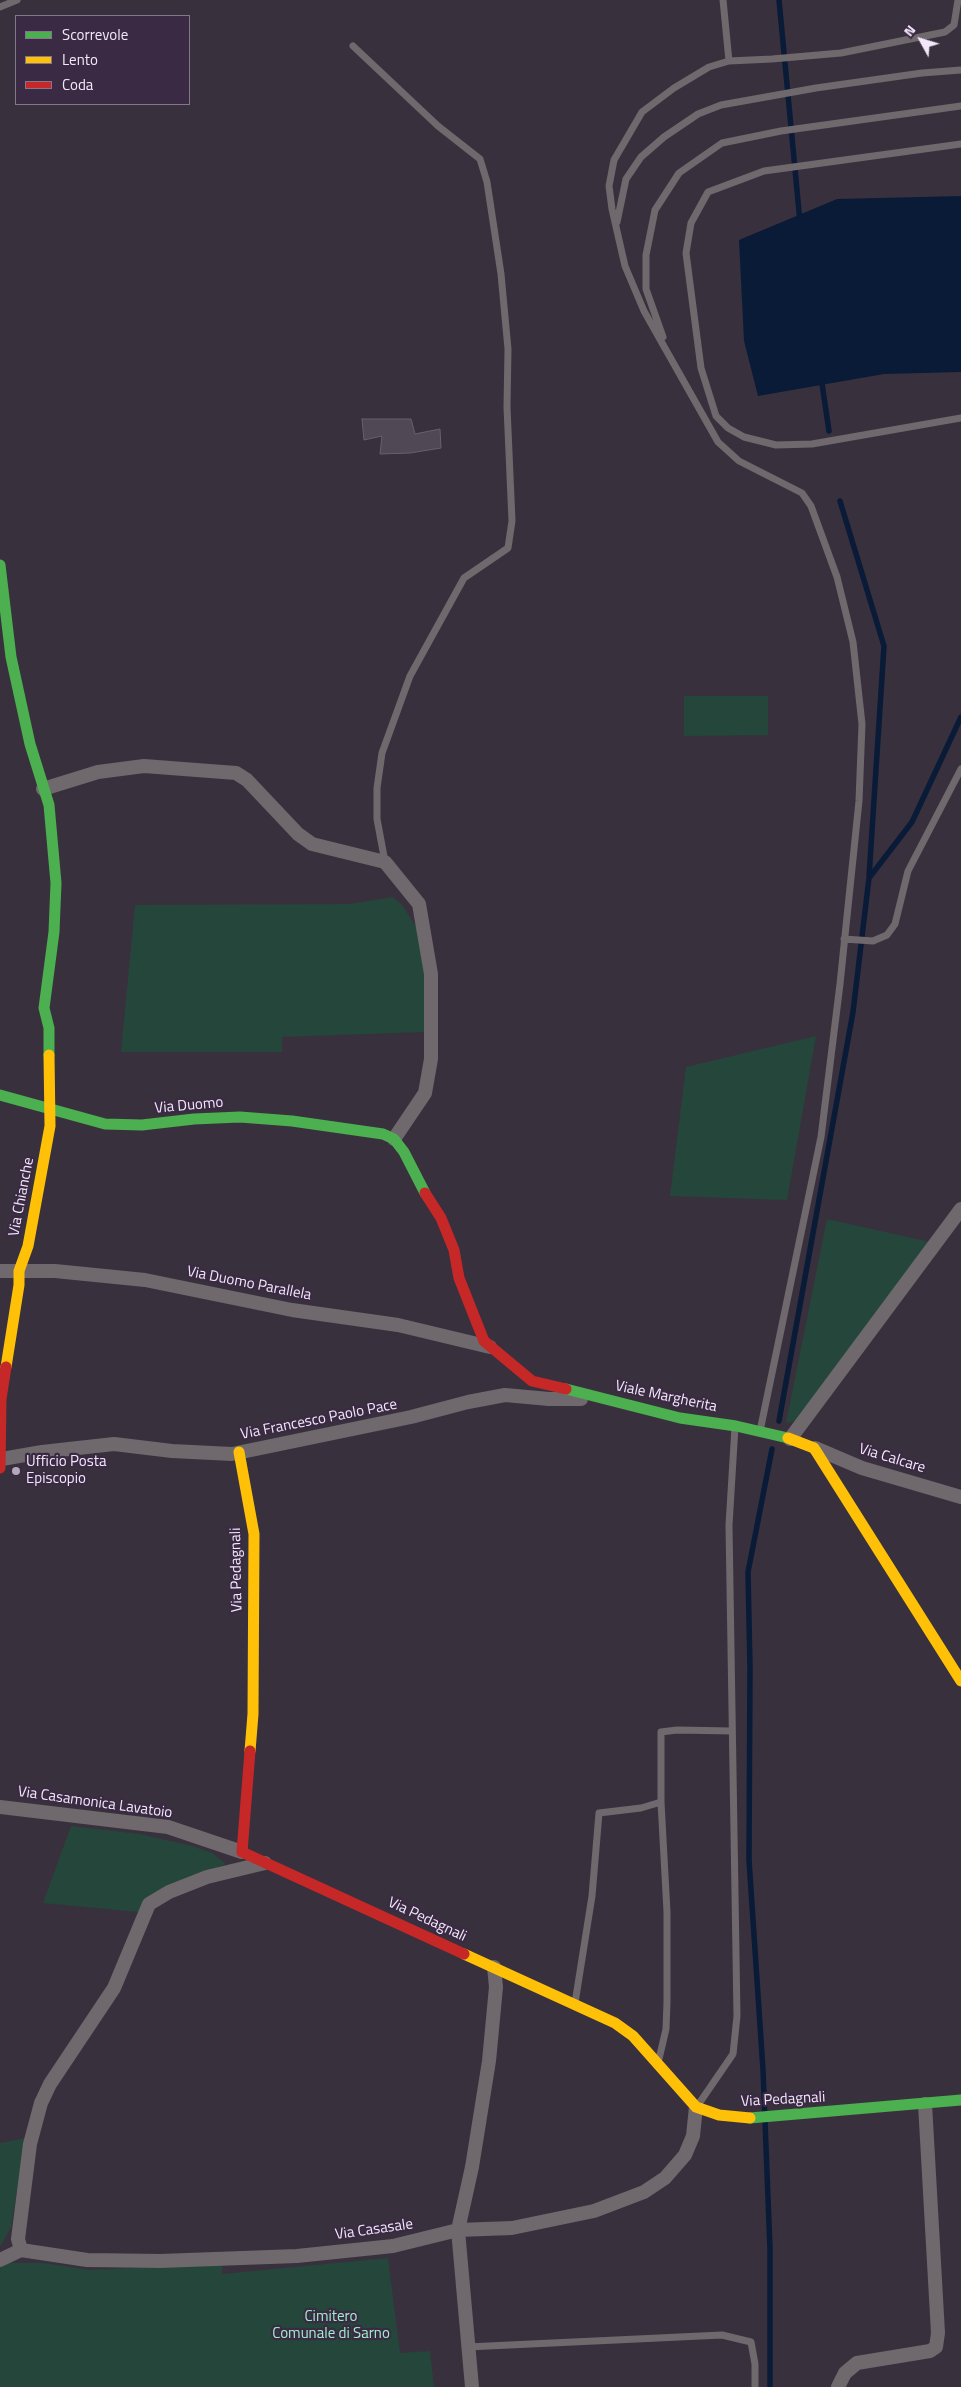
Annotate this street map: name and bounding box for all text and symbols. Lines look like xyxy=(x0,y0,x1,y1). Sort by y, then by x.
legend xyxy=(15,15,190,105)
north arrow xyxy=(896,15,946,65)
text: N xyxy=(898,20,920,41)
text: Scorrevole xyxy=(62,23,128,46)
text: Lento xyxy=(62,48,98,71)
text: Coda xyxy=(62,73,93,96)
street label: Via Duomo xyxy=(154,1094,224,1118)
street label: Via Chianche xyxy=(6,1156,38,1238)
street label: Via Duomo Parallela xyxy=(185,1263,313,1305)
street label: Viale Margherita xyxy=(613,1377,719,1417)
street label: Via Francesco Paolo Pace xyxy=(239,1396,399,1444)
street label: Via Calcare xyxy=(857,1440,927,1478)
place label: Ufficio Posta Episcopio xyxy=(26,1453,106,1488)
marker: Ufficio Posta Episcopio xyxy=(10,1465,22,1477)
street label: Via Pedagnali xyxy=(227,1527,247,1613)
street label: Via Casamonica Lavatoio xyxy=(17,1783,173,1823)
street label: Via Pedagnali xyxy=(385,1894,469,1946)
street label: Via Pedagnali xyxy=(740,2089,826,2111)
street label: Via Casasale xyxy=(334,2216,414,2244)
park label: Cimitero Comunale di Sarno xyxy=(272,2308,390,2343)

